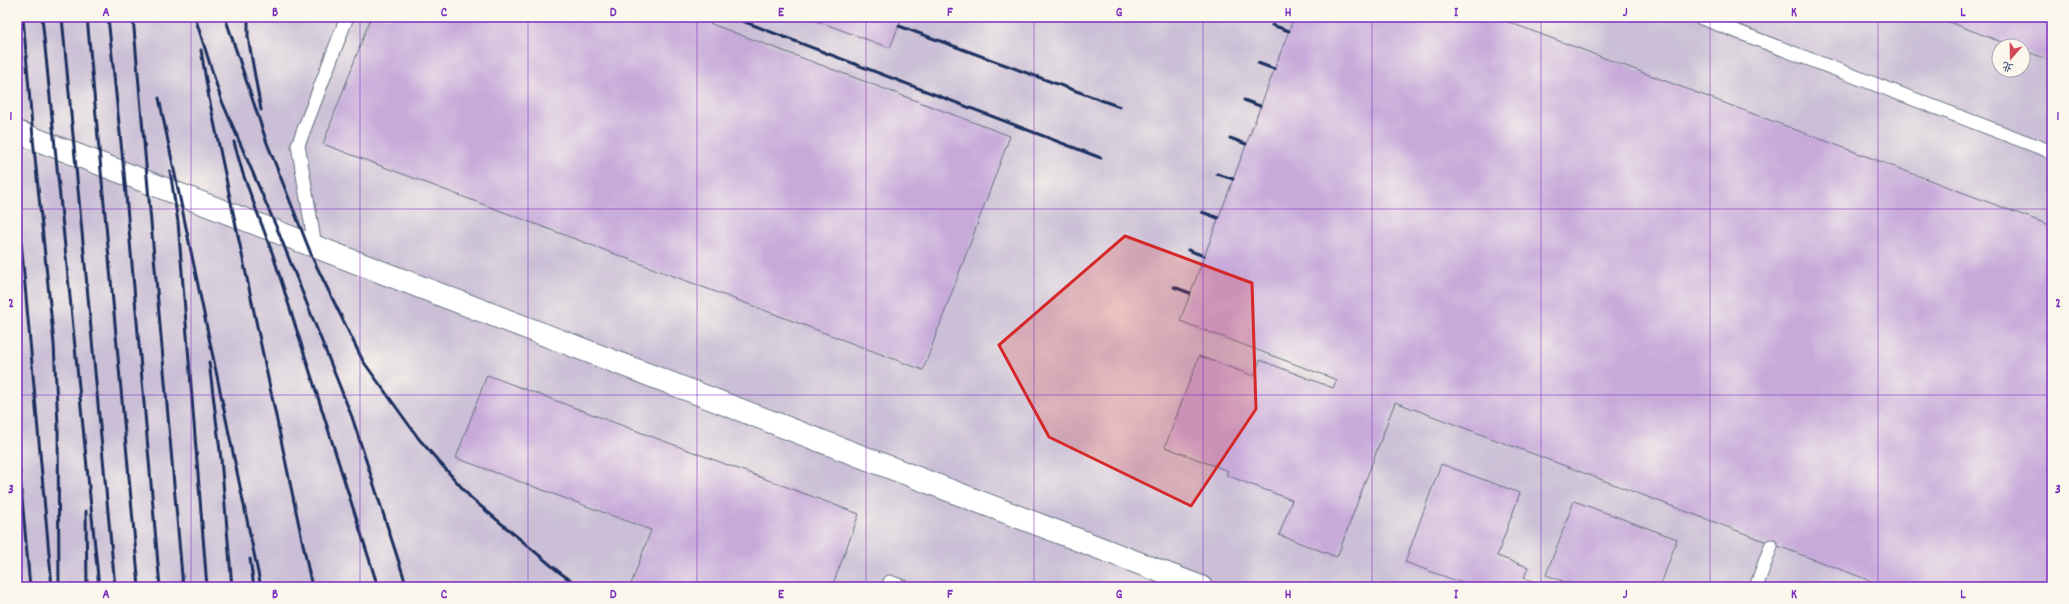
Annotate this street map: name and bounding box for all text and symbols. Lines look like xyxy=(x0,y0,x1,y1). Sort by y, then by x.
text: A xyxy=(102,4,110,23)
text: B xyxy=(272,4,278,23)
text: C xyxy=(441,4,448,23)
text: D xyxy=(610,4,617,23)
text: E xyxy=(778,4,785,23)
text: F xyxy=(947,4,953,23)
text: G xyxy=(1116,4,1123,23)
text: H xyxy=(1285,4,1292,23)
text: I xyxy=(1454,4,1459,23)
text: J xyxy=(1623,4,1628,23)
text: K xyxy=(1791,4,1797,23)
text: L xyxy=(1960,4,1966,23)
north arrow xyxy=(1991,38,2031,78)
text: 北 xyxy=(2000,56,2016,75)
text: 1 xyxy=(10,108,13,127)
text: 1 xyxy=(2057,108,2060,127)
text: 2 xyxy=(8,295,14,314)
text: 2 xyxy=(2055,295,2061,314)
text: 3 xyxy=(8,481,14,500)
text: 3 xyxy=(2055,481,2061,500)
text: A xyxy=(102,586,110,604)
text: B xyxy=(272,586,278,604)
text: C xyxy=(441,586,448,604)
text: D xyxy=(610,586,617,604)
text: E xyxy=(778,586,785,604)
text: F xyxy=(947,586,953,604)
text: G xyxy=(1116,586,1123,604)
text: H xyxy=(1285,586,1292,604)
text: I xyxy=(1454,586,1459,604)
text: J xyxy=(1623,586,1628,604)
text: K xyxy=(1791,586,1797,604)
text: L xyxy=(1960,586,1966,604)

